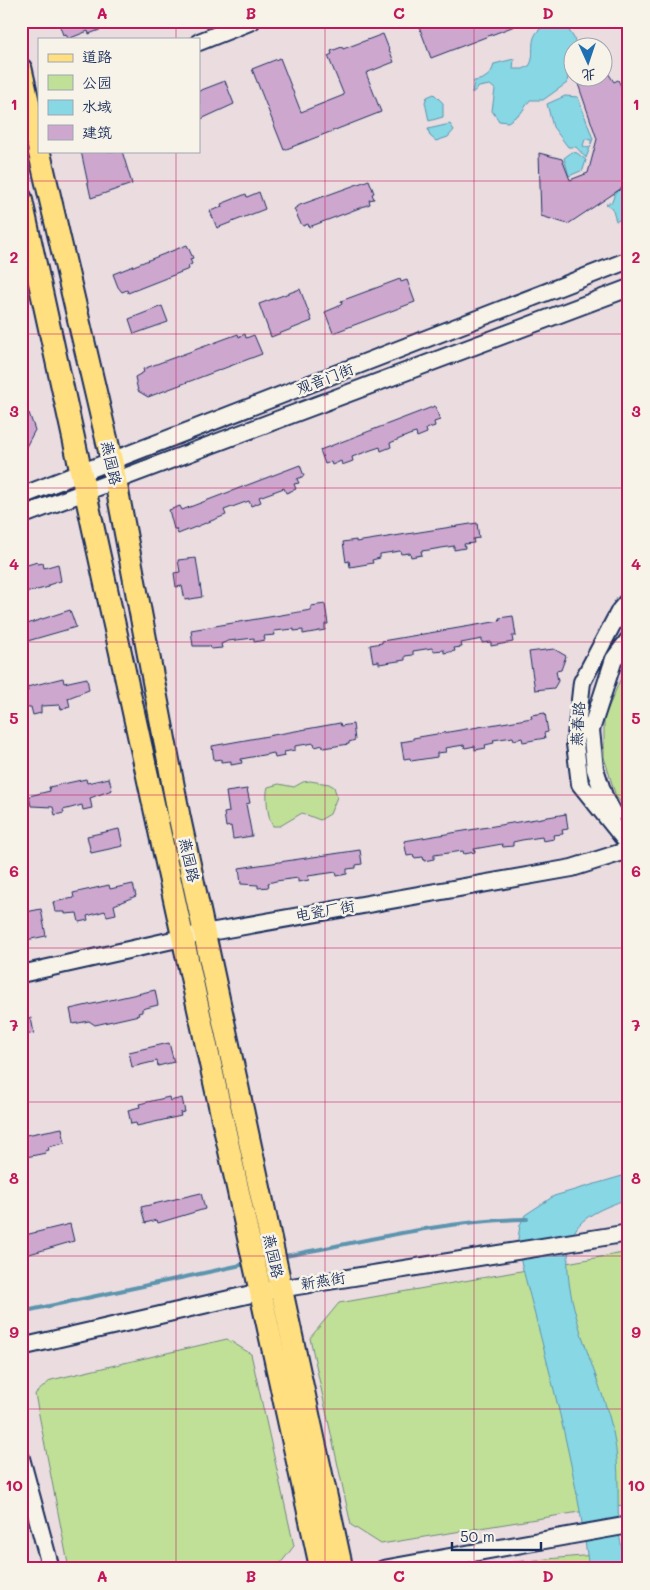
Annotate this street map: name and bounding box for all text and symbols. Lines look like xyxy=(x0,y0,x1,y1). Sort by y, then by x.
text: A xyxy=(96,2,108,23)
text: B xyxy=(246,2,256,23)
text: C xyxy=(393,2,405,23)
text: D xyxy=(542,2,554,23)
legend xyxy=(38,38,200,152)
north arrow xyxy=(562,38,612,88)
text: 道路 xyxy=(82,46,112,66)
text: 北 xyxy=(581,66,596,85)
text: 公园 xyxy=(82,72,112,92)
text: 1 xyxy=(10,93,18,114)
text: 1 xyxy=(632,93,640,114)
text: 水域 xyxy=(82,96,112,116)
text: 建筑 xyxy=(82,122,112,142)
text: 2 xyxy=(10,246,19,267)
text: 2 xyxy=(632,246,641,267)
street label: 观音门街 xyxy=(293,358,356,398)
text: 3 xyxy=(9,400,19,421)
text: 3 xyxy=(631,400,641,421)
street label: 燕园路 xyxy=(98,439,126,487)
text: 4 xyxy=(9,553,19,574)
text: 4 xyxy=(631,553,641,574)
street label: 燕春路 xyxy=(565,701,589,747)
text: 5 xyxy=(9,707,19,728)
text: 5 xyxy=(631,707,641,728)
street label: 燕园路 xyxy=(176,836,204,884)
text: 6 xyxy=(9,860,19,881)
text: 6 xyxy=(631,860,641,881)
street label: 电瓷厂街 xyxy=(294,895,356,925)
text: 7 xyxy=(10,1014,19,1035)
text: 7 xyxy=(632,1014,641,1035)
text: 8 xyxy=(9,1167,19,1188)
text: 8 xyxy=(631,1167,641,1188)
street label: 燕园路 xyxy=(260,1232,288,1280)
street label: 新燕街 xyxy=(299,1267,347,1293)
text: 9 xyxy=(9,1321,19,1342)
text: 9 xyxy=(631,1321,641,1342)
text: 10 xyxy=(5,1474,23,1495)
text: 10 xyxy=(627,1474,645,1495)
scale bar xyxy=(452,1520,541,1552)
text: 50 m xyxy=(460,1526,495,1546)
text: A xyxy=(96,1565,108,1586)
text: B xyxy=(246,1565,256,1586)
text: C xyxy=(393,1565,405,1586)
text: D xyxy=(542,1565,554,1586)

